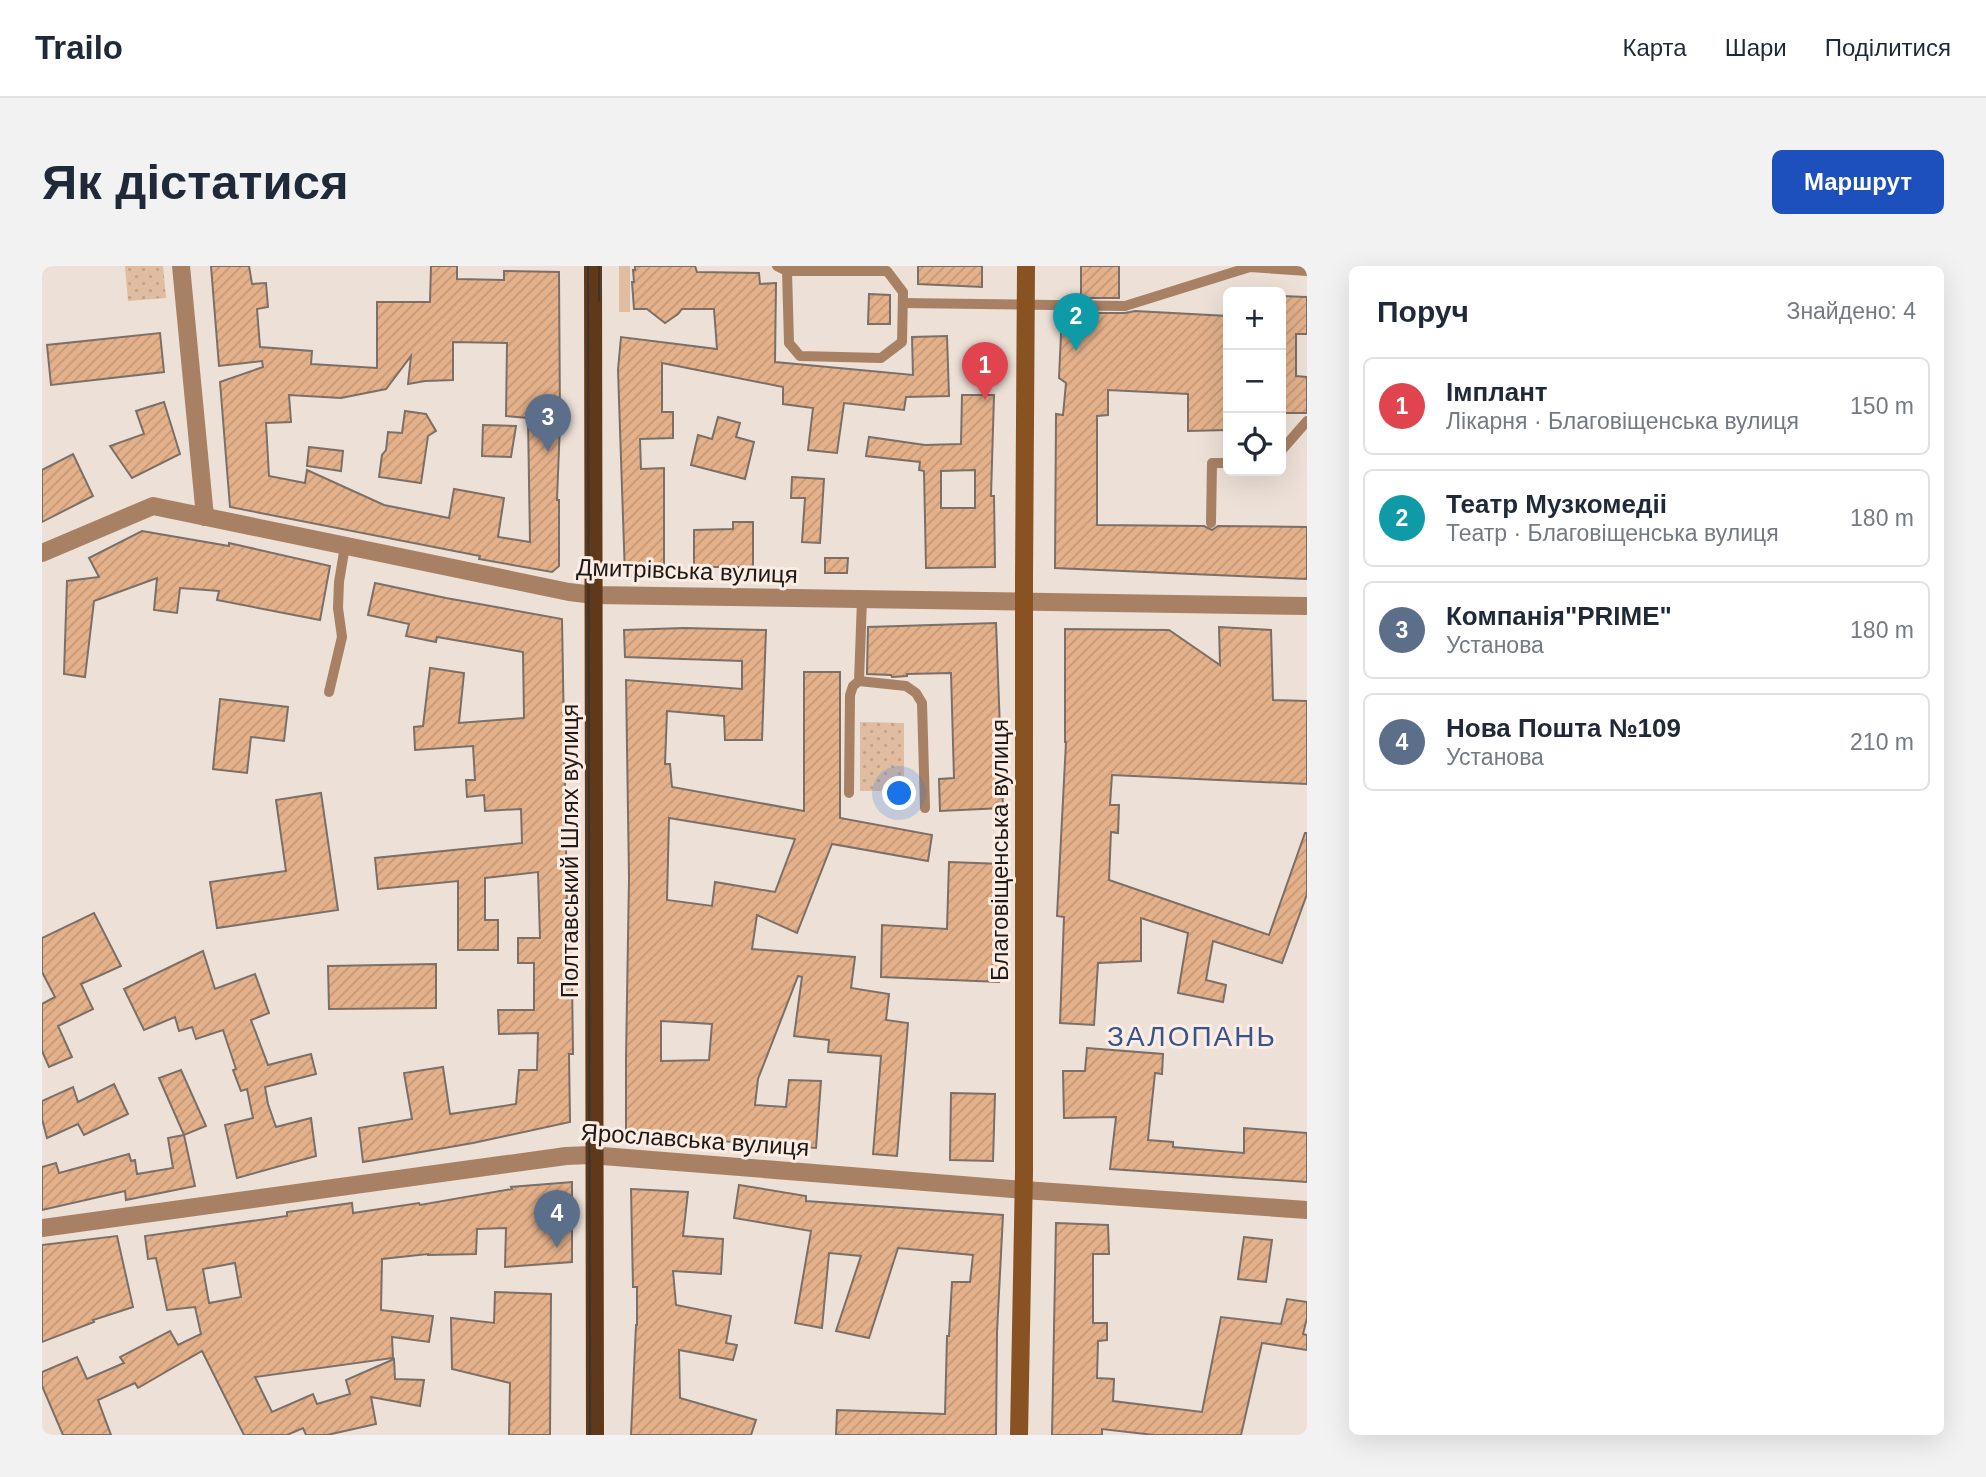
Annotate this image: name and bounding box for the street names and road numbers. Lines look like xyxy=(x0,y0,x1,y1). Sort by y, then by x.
street label: Дмитрівська вулиця xyxy=(576,553,798,588)
street label: Полтавський Шлях вулиця xyxy=(556,704,583,998)
street label: Благовіщенська вулиця xyxy=(986,719,1013,981)
street label: Ярославська вулиця xyxy=(580,1118,810,1161)

